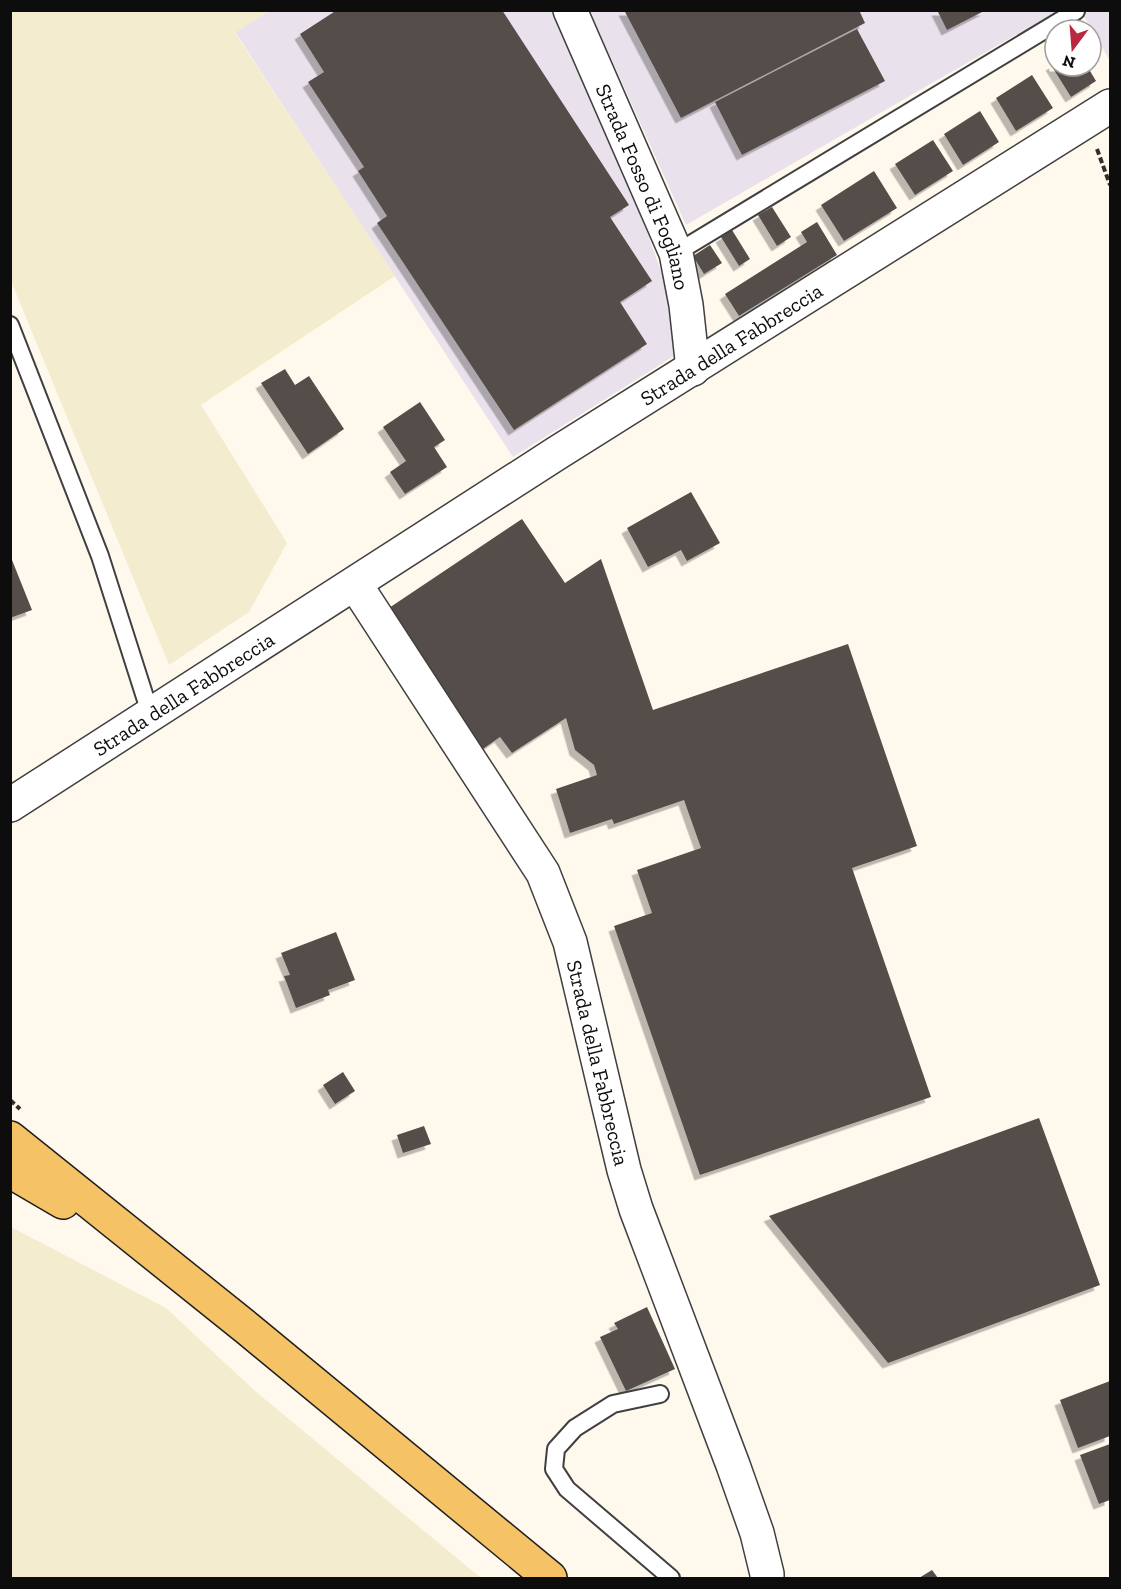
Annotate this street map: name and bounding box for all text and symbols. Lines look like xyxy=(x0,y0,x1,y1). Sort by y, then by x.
north arrow xyxy=(1043,18,1103,78)
text: N xyxy=(1061,51,1077,73)
street label: Strada Fosso di Fogliano xyxy=(591,80,695,292)
street label: Strada della Fabbreccia xyxy=(635,277,827,410)
street label: Strada della Fabbreccia xyxy=(88,626,278,761)
street label: Strada della Fabbreccia xyxy=(562,958,635,1168)

